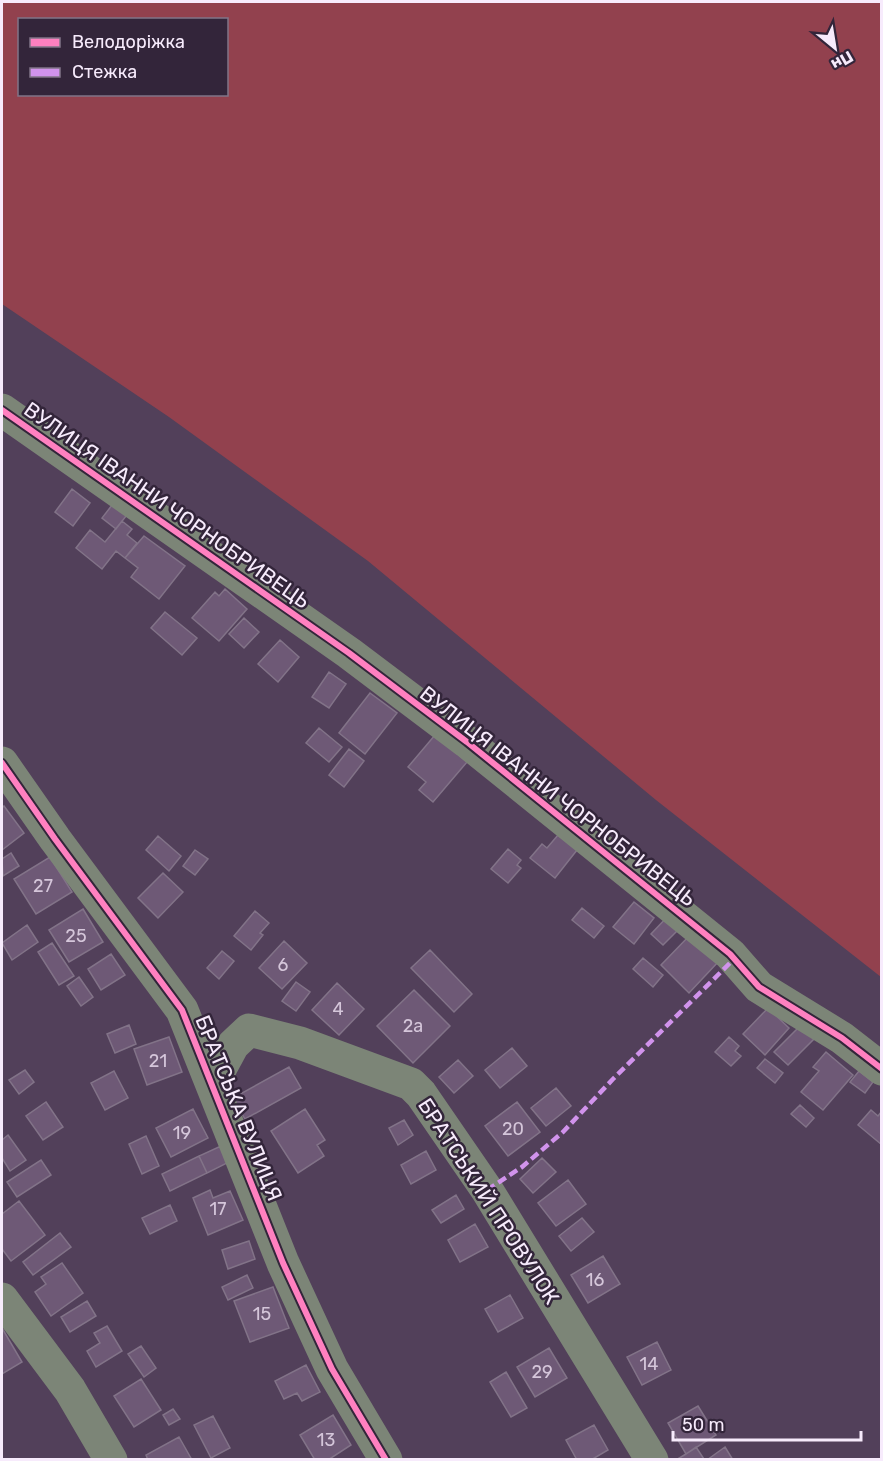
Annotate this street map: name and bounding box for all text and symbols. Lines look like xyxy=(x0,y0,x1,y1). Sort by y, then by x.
legend xyxy=(18,18,228,96)
north arrow xyxy=(805,18,865,78)
text: Велодоріжка xyxy=(72,31,185,53)
text: Пн xyxy=(828,47,857,74)
text: Стежка xyxy=(72,61,137,83)
street label: ВУЛИЦЯ ІВАННИ ЧОРНОБРИВЕЦЬ xyxy=(19,396,315,614)
street label: ВУЛИЦЯ ІВАННИ ЧОРНОБРИВЕЦЬ xyxy=(415,681,701,911)
house number: 27 xyxy=(33,875,53,897)
house number: 25 xyxy=(65,925,87,947)
house number: 6 xyxy=(278,954,289,976)
house number: 4 xyxy=(332,998,344,1020)
street label: БРАТСЬКА ВУЛИЦЯ xyxy=(190,1012,288,1204)
house number: 2а xyxy=(403,1015,423,1037)
house number: 21 xyxy=(149,1050,167,1072)
street label: БРАТСЬКИЙ ПРОВУЛОК xyxy=(413,1093,565,1309)
house number: 20 xyxy=(502,1118,524,1140)
house number: 19 xyxy=(173,1122,191,1144)
house number: 17 xyxy=(210,1198,226,1220)
house number: 16 xyxy=(586,1269,604,1291)
house number: 15 xyxy=(253,1303,271,1325)
house number: 14 xyxy=(640,1353,658,1375)
house number: 29 xyxy=(531,1361,553,1383)
scale bar xyxy=(673,1404,860,1442)
text: 50 m xyxy=(682,1414,725,1436)
house number: 13 xyxy=(317,1429,335,1451)

